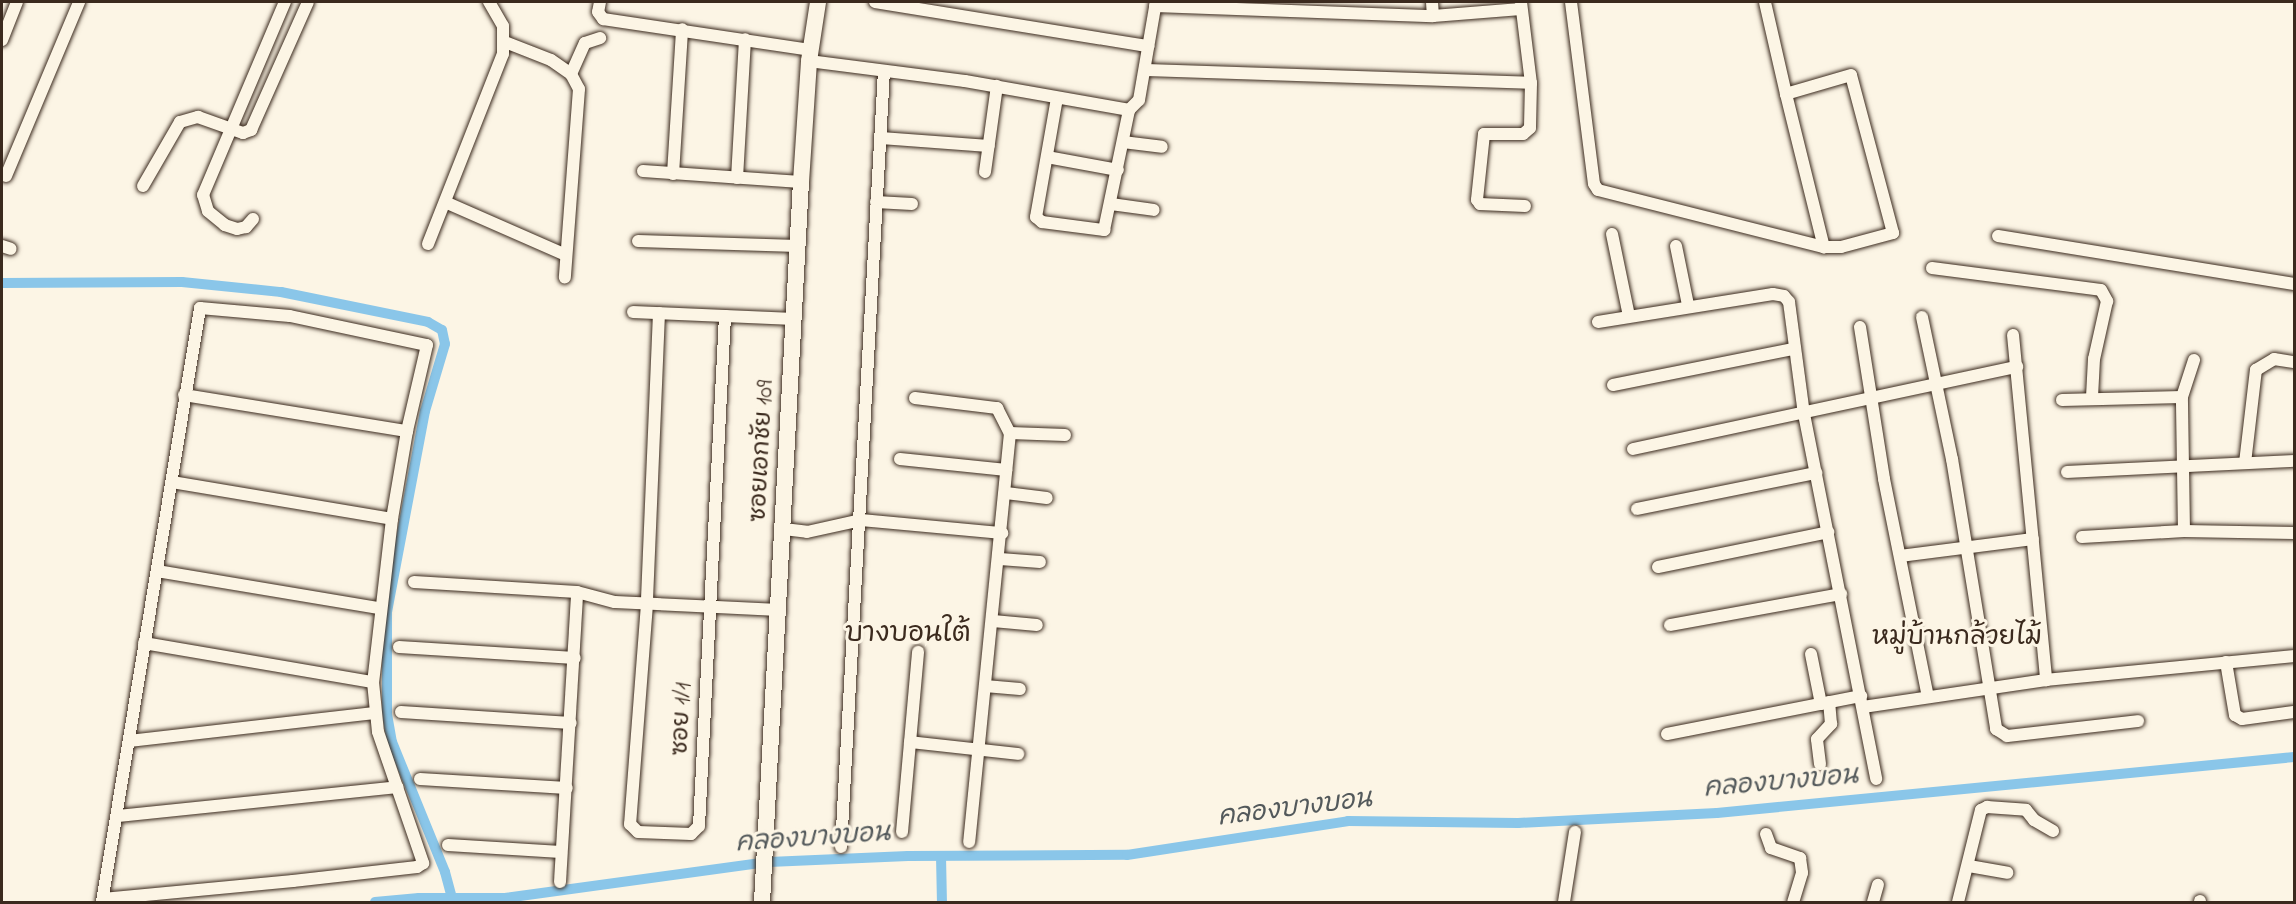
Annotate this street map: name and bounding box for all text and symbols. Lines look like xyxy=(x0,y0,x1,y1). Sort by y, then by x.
street label: ซอยเอกชัย 109 xyxy=(745,379,781,523)
district label: บางบอนใต้ xyxy=(845,619,971,651)
district label: หมู่บ้านกล้วยไม้ xyxy=(1872,623,2042,655)
street label: ซอย 1/1 xyxy=(667,682,699,756)
water label: คลองบางบอน xyxy=(1703,762,1859,806)
water label: คลองบางบอน xyxy=(1216,785,1374,835)
water label: คลองบางบอน xyxy=(735,819,891,861)

